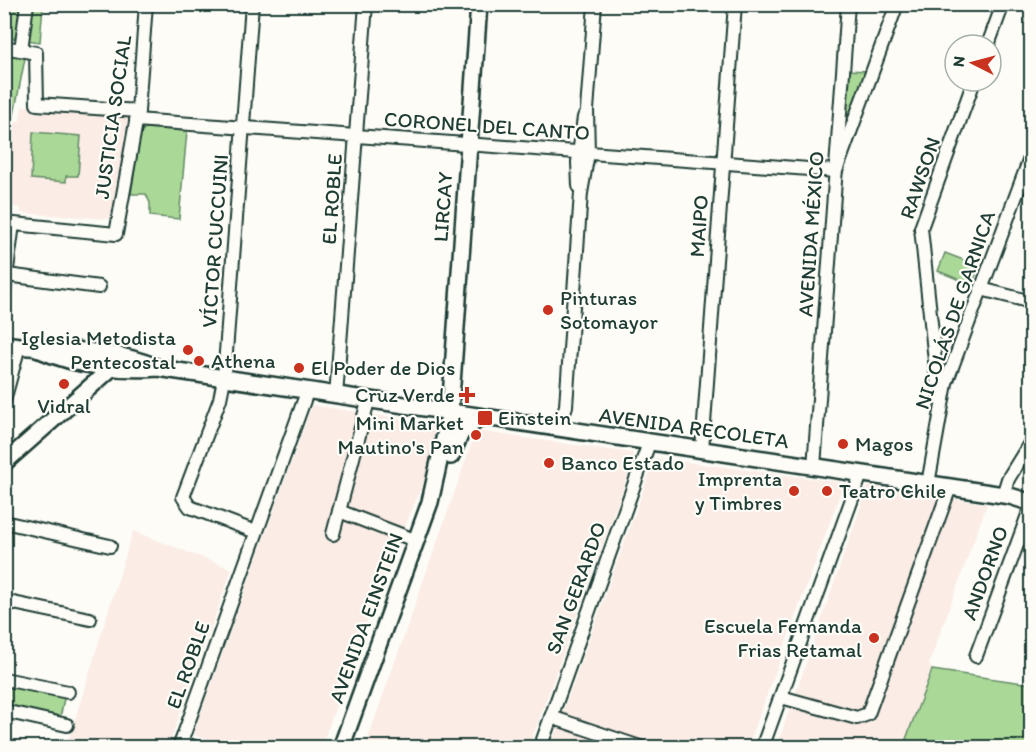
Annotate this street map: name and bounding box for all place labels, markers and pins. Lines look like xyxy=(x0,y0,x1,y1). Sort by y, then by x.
place label: Pinturas Sotomayor xyxy=(560,285,659,334)
marker: Pinturas Sotomayor xyxy=(541,303,555,317)
place label: Iglesia Metodista Pentecostal xyxy=(21,325,176,374)
marker: Iglesia Metodista Pentecostal xyxy=(181,343,195,357)
place label: Athena xyxy=(211,348,275,373)
marker: Athena xyxy=(192,354,206,368)
place label: El Poder de Dios xyxy=(311,355,455,380)
marker: El Poder de Dios xyxy=(292,361,306,375)
marker: Vidral xyxy=(57,377,71,391)
place label: Cruz Verde xyxy=(355,382,455,407)
marker: Cruz Verde xyxy=(460,388,474,402)
place label: Vidral xyxy=(37,393,91,418)
place label: Einstein xyxy=(498,405,571,430)
marker: Einstein xyxy=(476,409,494,427)
place label: Mini Market Mautino's Pan xyxy=(338,410,464,459)
marker: Mini Market Mautino's Pan xyxy=(469,428,483,442)
place label: Magos xyxy=(855,431,913,456)
marker: Magos xyxy=(836,437,850,451)
place label: Banco Estado xyxy=(561,450,684,475)
marker: Banco Estado xyxy=(542,456,556,470)
place label: Imprenta y Timbres xyxy=(695,466,782,515)
place label: Teatro Chile xyxy=(839,478,946,503)
marker: Imprenta y Timbres xyxy=(787,484,801,498)
marker: Teatro Chile xyxy=(820,484,834,498)
place label: Escuela Fernanda Frias Retamal xyxy=(704,613,862,662)
marker: Escuela Fernanda Frias Retamal xyxy=(867,631,881,645)

